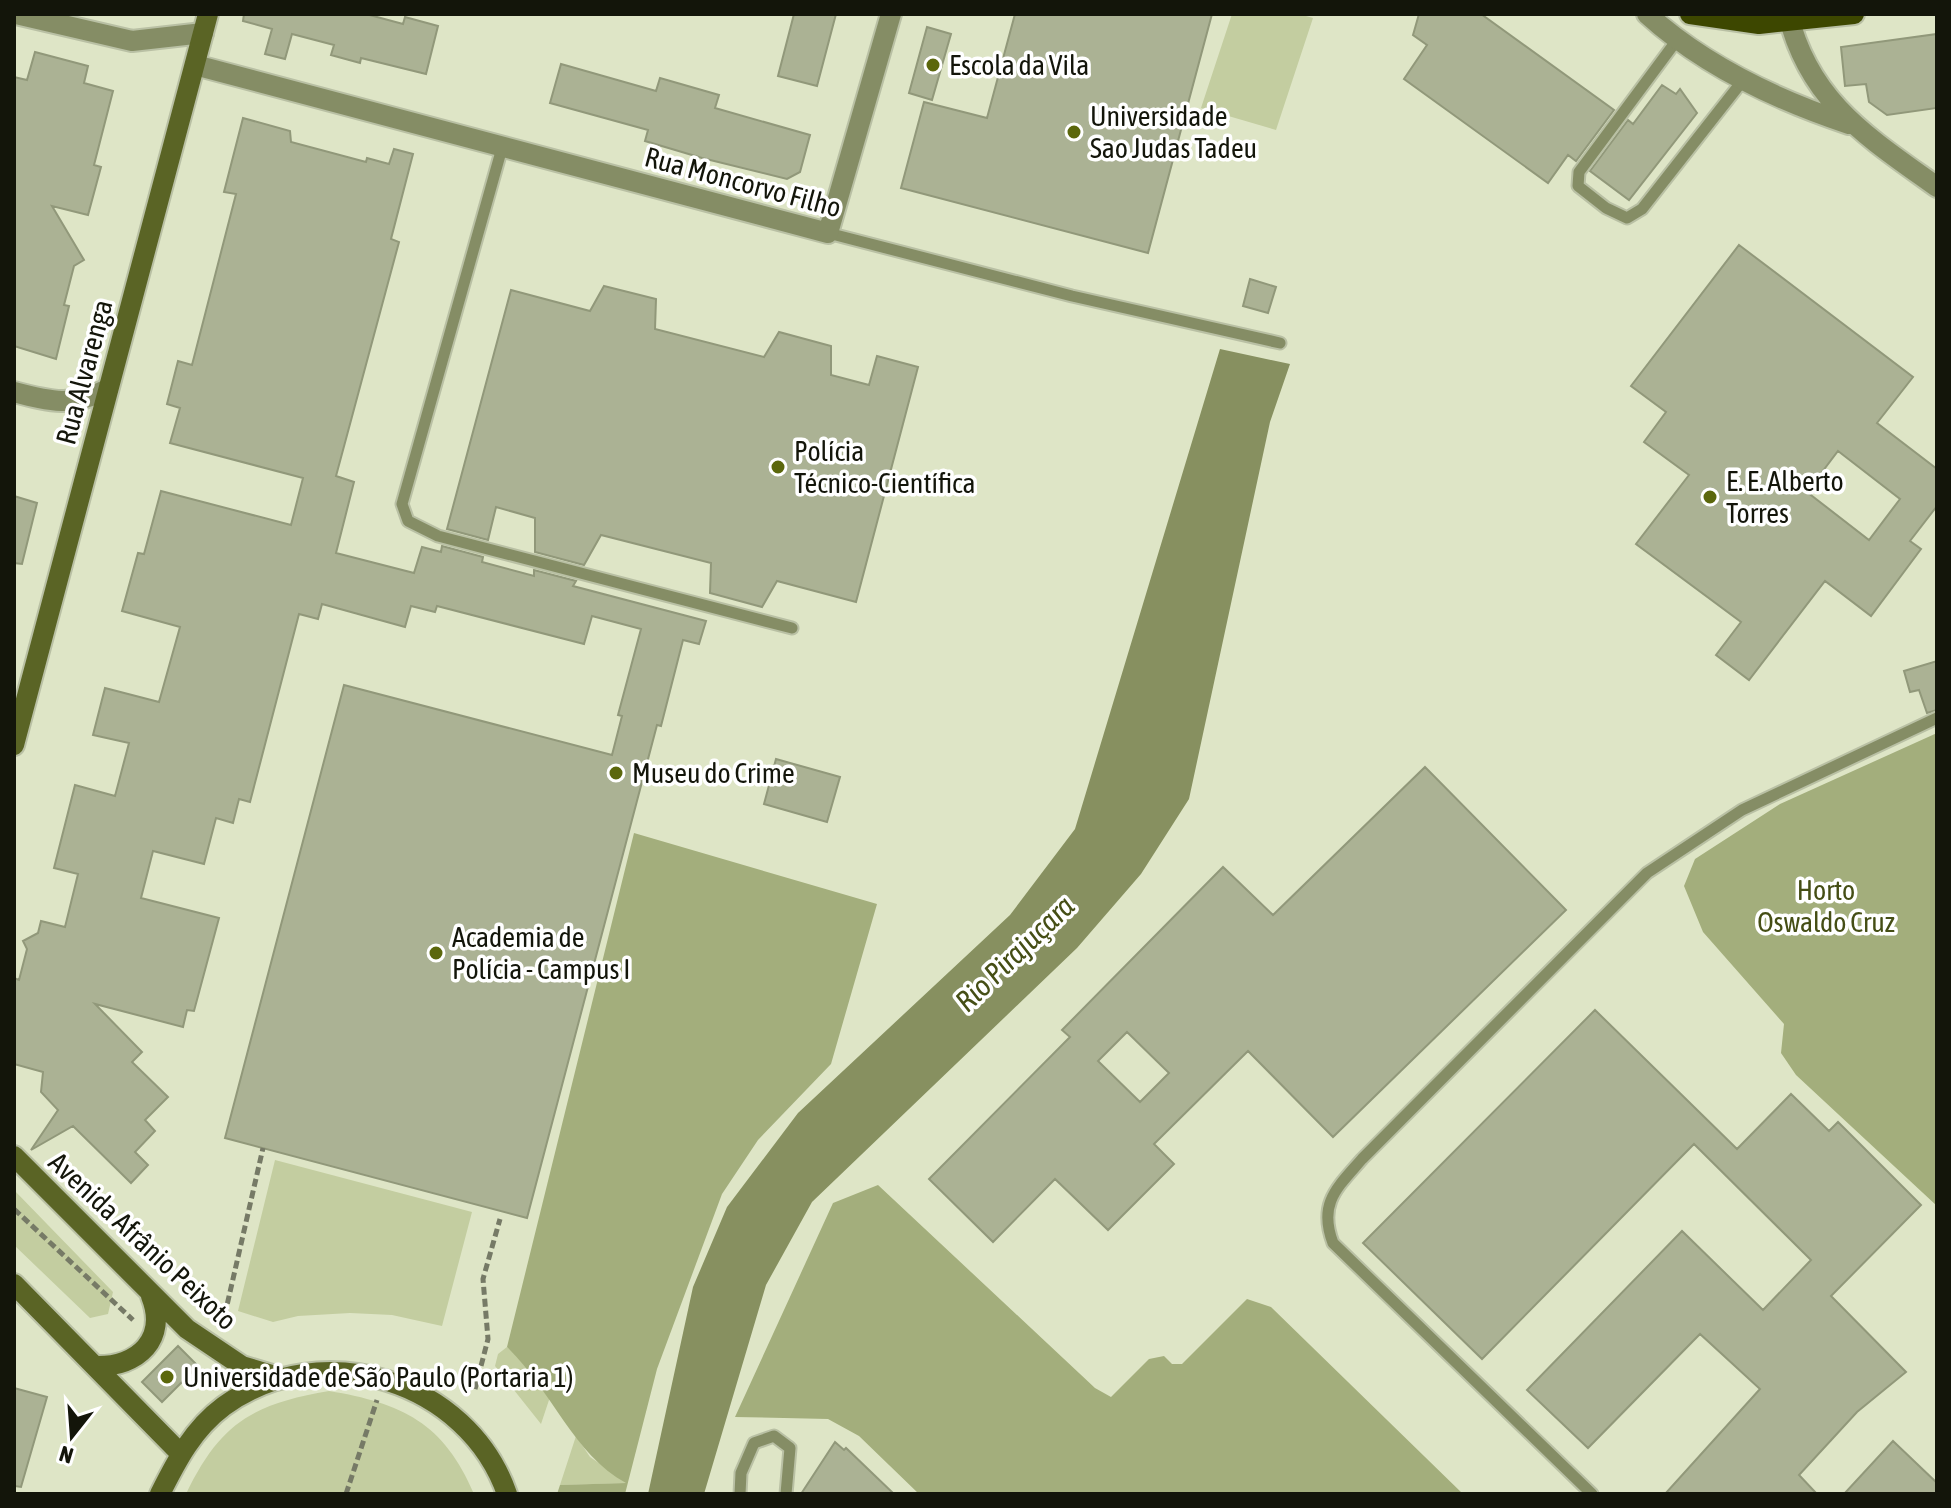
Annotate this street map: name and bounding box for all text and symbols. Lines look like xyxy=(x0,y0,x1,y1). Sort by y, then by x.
place label: Escola da Vila xyxy=(949,49,1089,81)
marker: Escola da Vila xyxy=(924,56,942,74)
place label: Universidade Sao Judas Tadeu xyxy=(1090,100,1257,164)
marker: Universidade Sao Judas Tadeu xyxy=(1065,123,1083,141)
street label: Rua Moncorvo Filho xyxy=(641,140,845,224)
street label: Rua Alvarenga xyxy=(49,296,119,448)
place label: Polícia Técnico-Científica xyxy=(794,435,975,499)
marker: Polícia Técnico-Científica xyxy=(769,458,787,476)
place label: E. E. Alberto Torres xyxy=(1726,465,1844,529)
marker: E. E. Alberto Torres xyxy=(1701,488,1719,506)
place label: Museu do Crime xyxy=(632,757,795,789)
marker: Museu do Crime xyxy=(607,764,625,782)
park label: Horto Oswaldo Cruz xyxy=(1757,874,1895,938)
water label: Rio Pirajuçara xyxy=(948,888,1081,1018)
place label: Academia de Polícia - Campus I xyxy=(452,921,630,985)
marker: Academia de Polícia - Campus I xyxy=(427,944,445,962)
street label: Avenida Afrânio Peixoto xyxy=(43,1146,243,1336)
place label: Universidade de São Paulo (Portaria 1) xyxy=(183,1361,573,1393)
marker: Universidade de São Paulo (Portaria 1) xyxy=(158,1368,176,1386)
north arrow xyxy=(32,1396,112,1476)
text: N xyxy=(56,1441,76,1469)

